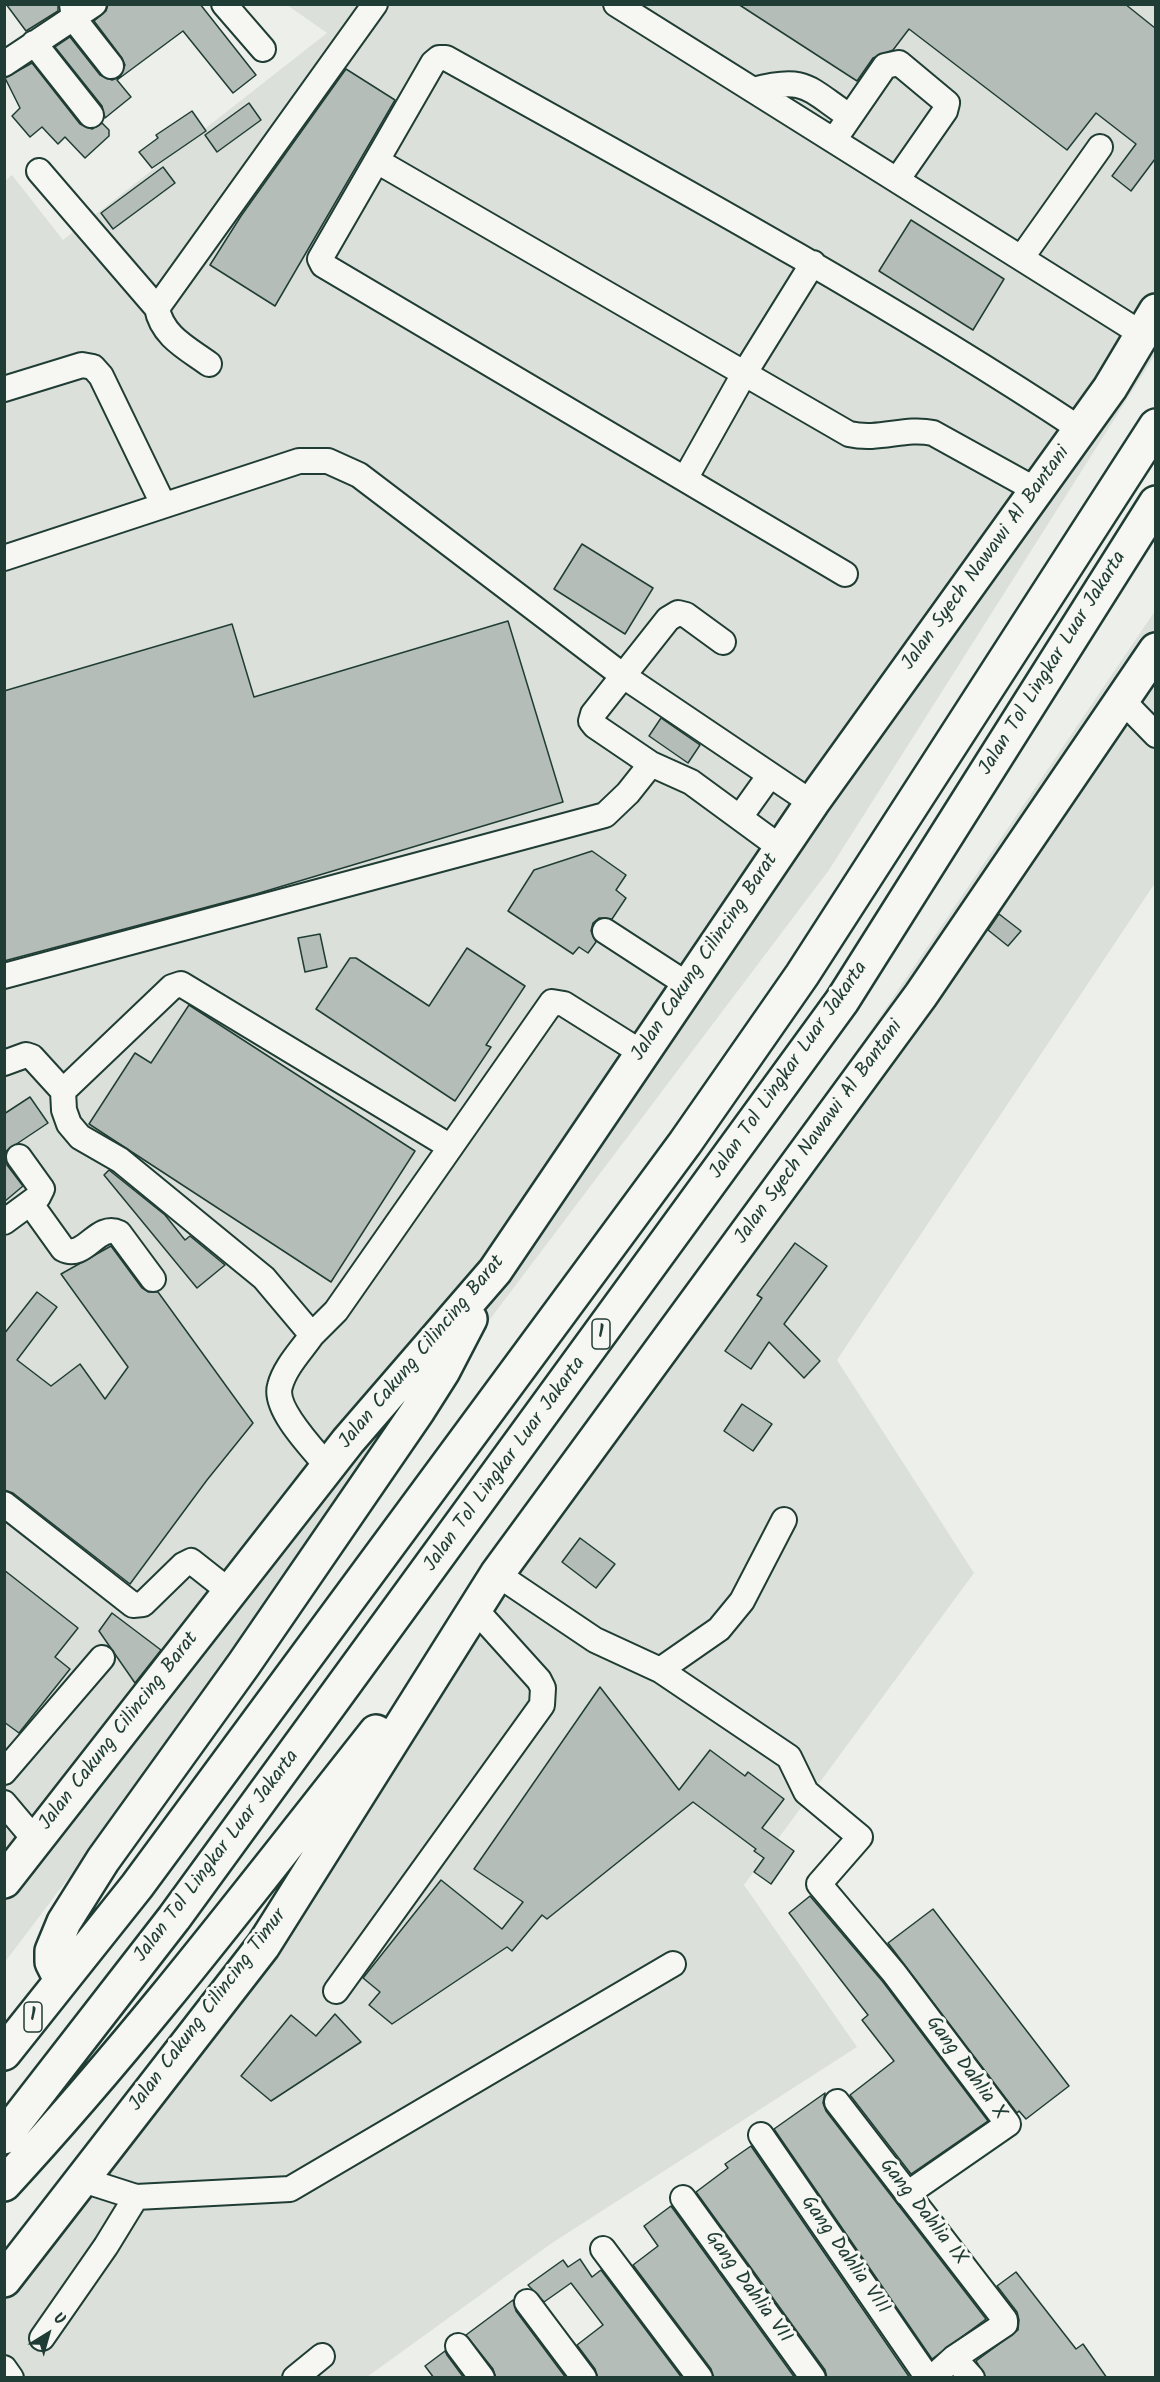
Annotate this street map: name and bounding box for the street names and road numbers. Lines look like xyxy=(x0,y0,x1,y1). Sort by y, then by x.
street label: Jalan Syech Nawawi Al Bantani xyxy=(898,442,1076,676)
street label: Jalan Tol Lingkar Luar Jakarta xyxy=(975,548,1133,780)
street label: Jalan Cakung Cilincing Barat xyxy=(628,850,784,1066)
street label: Jalan Tol Lingkar Luar Jakarta xyxy=(706,958,874,1184)
street label: Jalan Syech Nawawi Al Bantani xyxy=(731,1016,909,1250)
street label: Jalan Cakung Cilincing Barat xyxy=(335,1251,511,1455)
road number: 1 xyxy=(592,1319,610,1349)
street label: Jalan Tol Lingkar Luar Jakarta xyxy=(420,1353,592,1577)
street label: Jalan Cakung Cilincing Barat xyxy=(35,1628,205,1836)
street label: Jalan Tol Lingkar Luar Jakarta xyxy=(130,1746,306,1968)
street label: Jalan Cakung Cilincing Timur xyxy=(125,1905,293,2117)
road number: 1 xyxy=(24,2002,42,2032)
street label: Gang Dahlia X xyxy=(919,2012,1011,2126)
street label: Gang Dahlia IX xyxy=(873,2155,971,2271)
street label: Gang Dahlia VIII xyxy=(794,2192,894,2320)
street label: Gang Dahlia VII xyxy=(698,2227,796,2349)

